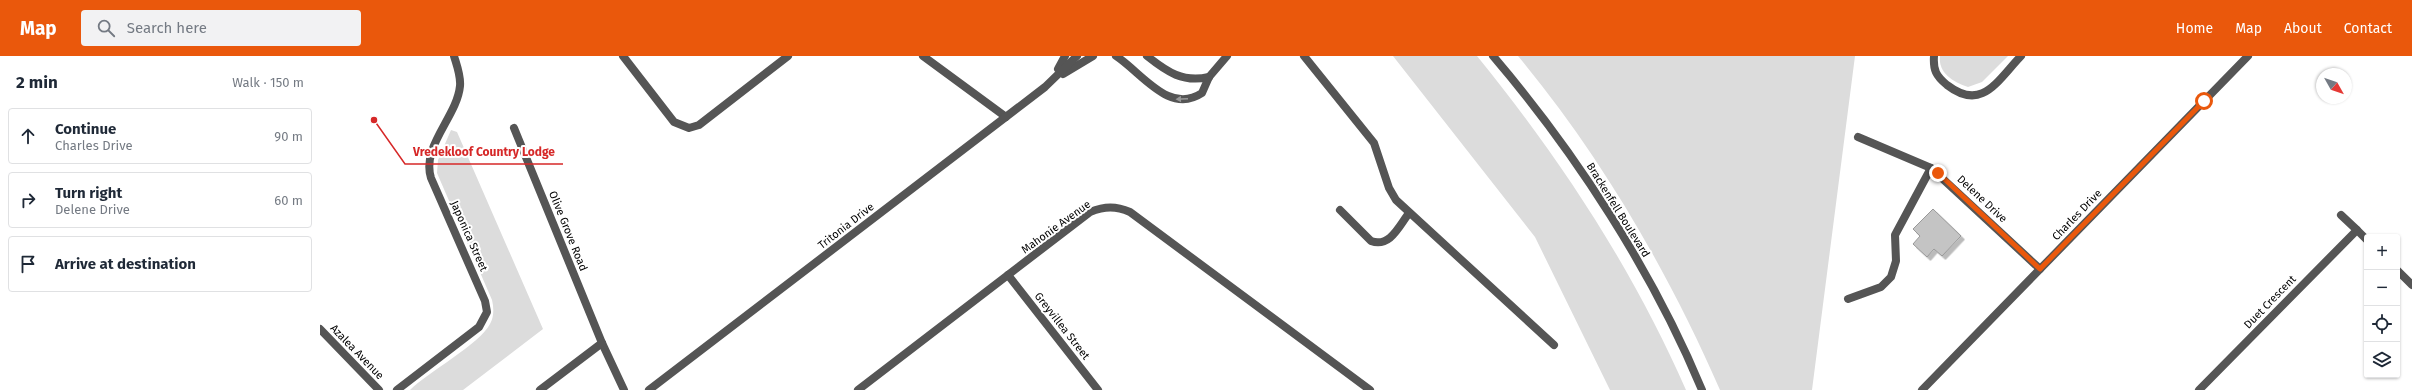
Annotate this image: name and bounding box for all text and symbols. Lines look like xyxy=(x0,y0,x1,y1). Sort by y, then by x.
search box xyxy=(81,10,361,46)
text: Map xyxy=(20,17,57,40)
icon: search xyxy=(95,17,117,39)
text: Search here xyxy=(127,19,207,37)
text: Home xyxy=(2176,20,2213,37)
text: Map xyxy=(2235,20,2262,37)
text: About xyxy=(2284,20,2322,37)
text: Contact xyxy=(2344,20,2392,37)
north arrow xyxy=(2316,68,2352,104)
text: 2 min xyxy=(16,72,58,93)
text: Walk · 150 m xyxy=(232,75,304,90)
route start xyxy=(2195,92,2213,110)
one-way arrow xyxy=(1175,96,1188,102)
text: Continue xyxy=(55,120,116,138)
icon: ahead xyxy=(17,125,39,147)
text: 90 m xyxy=(274,129,303,144)
text: Charles Drive xyxy=(55,138,133,153)
callout: Vredekloof Country Lodge xyxy=(405,140,563,164)
text: Vredekloof Country Lodge xyxy=(412,145,555,159)
street label: Brackenfell Boulevard xyxy=(1584,160,1652,260)
route end xyxy=(1929,164,1947,182)
street label: Delene Drive xyxy=(1954,173,2010,225)
text: Turn right xyxy=(55,184,122,202)
street label: Charles Drive xyxy=(2049,187,2105,243)
icon: right xyxy=(17,189,39,211)
street label: Olive Grove Road xyxy=(546,189,590,273)
text: 60 m xyxy=(274,193,303,208)
street label: Mahonie Avenue xyxy=(1019,198,1093,256)
street label: Japonica Street xyxy=(448,199,490,273)
street label: Tritonia Drive xyxy=(816,200,876,252)
text: Delene Drive xyxy=(55,202,130,217)
map controls xyxy=(2364,234,2400,378)
button: + xyxy=(2364,234,2400,270)
icon: arrive xyxy=(17,253,39,275)
text: Arrive at destination xyxy=(55,255,196,273)
button: − xyxy=(2364,270,2400,306)
street label: Duet Crescent xyxy=(2241,273,2299,331)
street label: Greyvillea Street xyxy=(1032,290,1092,362)
button: locate xyxy=(2364,306,2400,342)
street label: Azalea Avenue xyxy=(328,322,386,382)
button: layers xyxy=(2364,342,2400,378)

